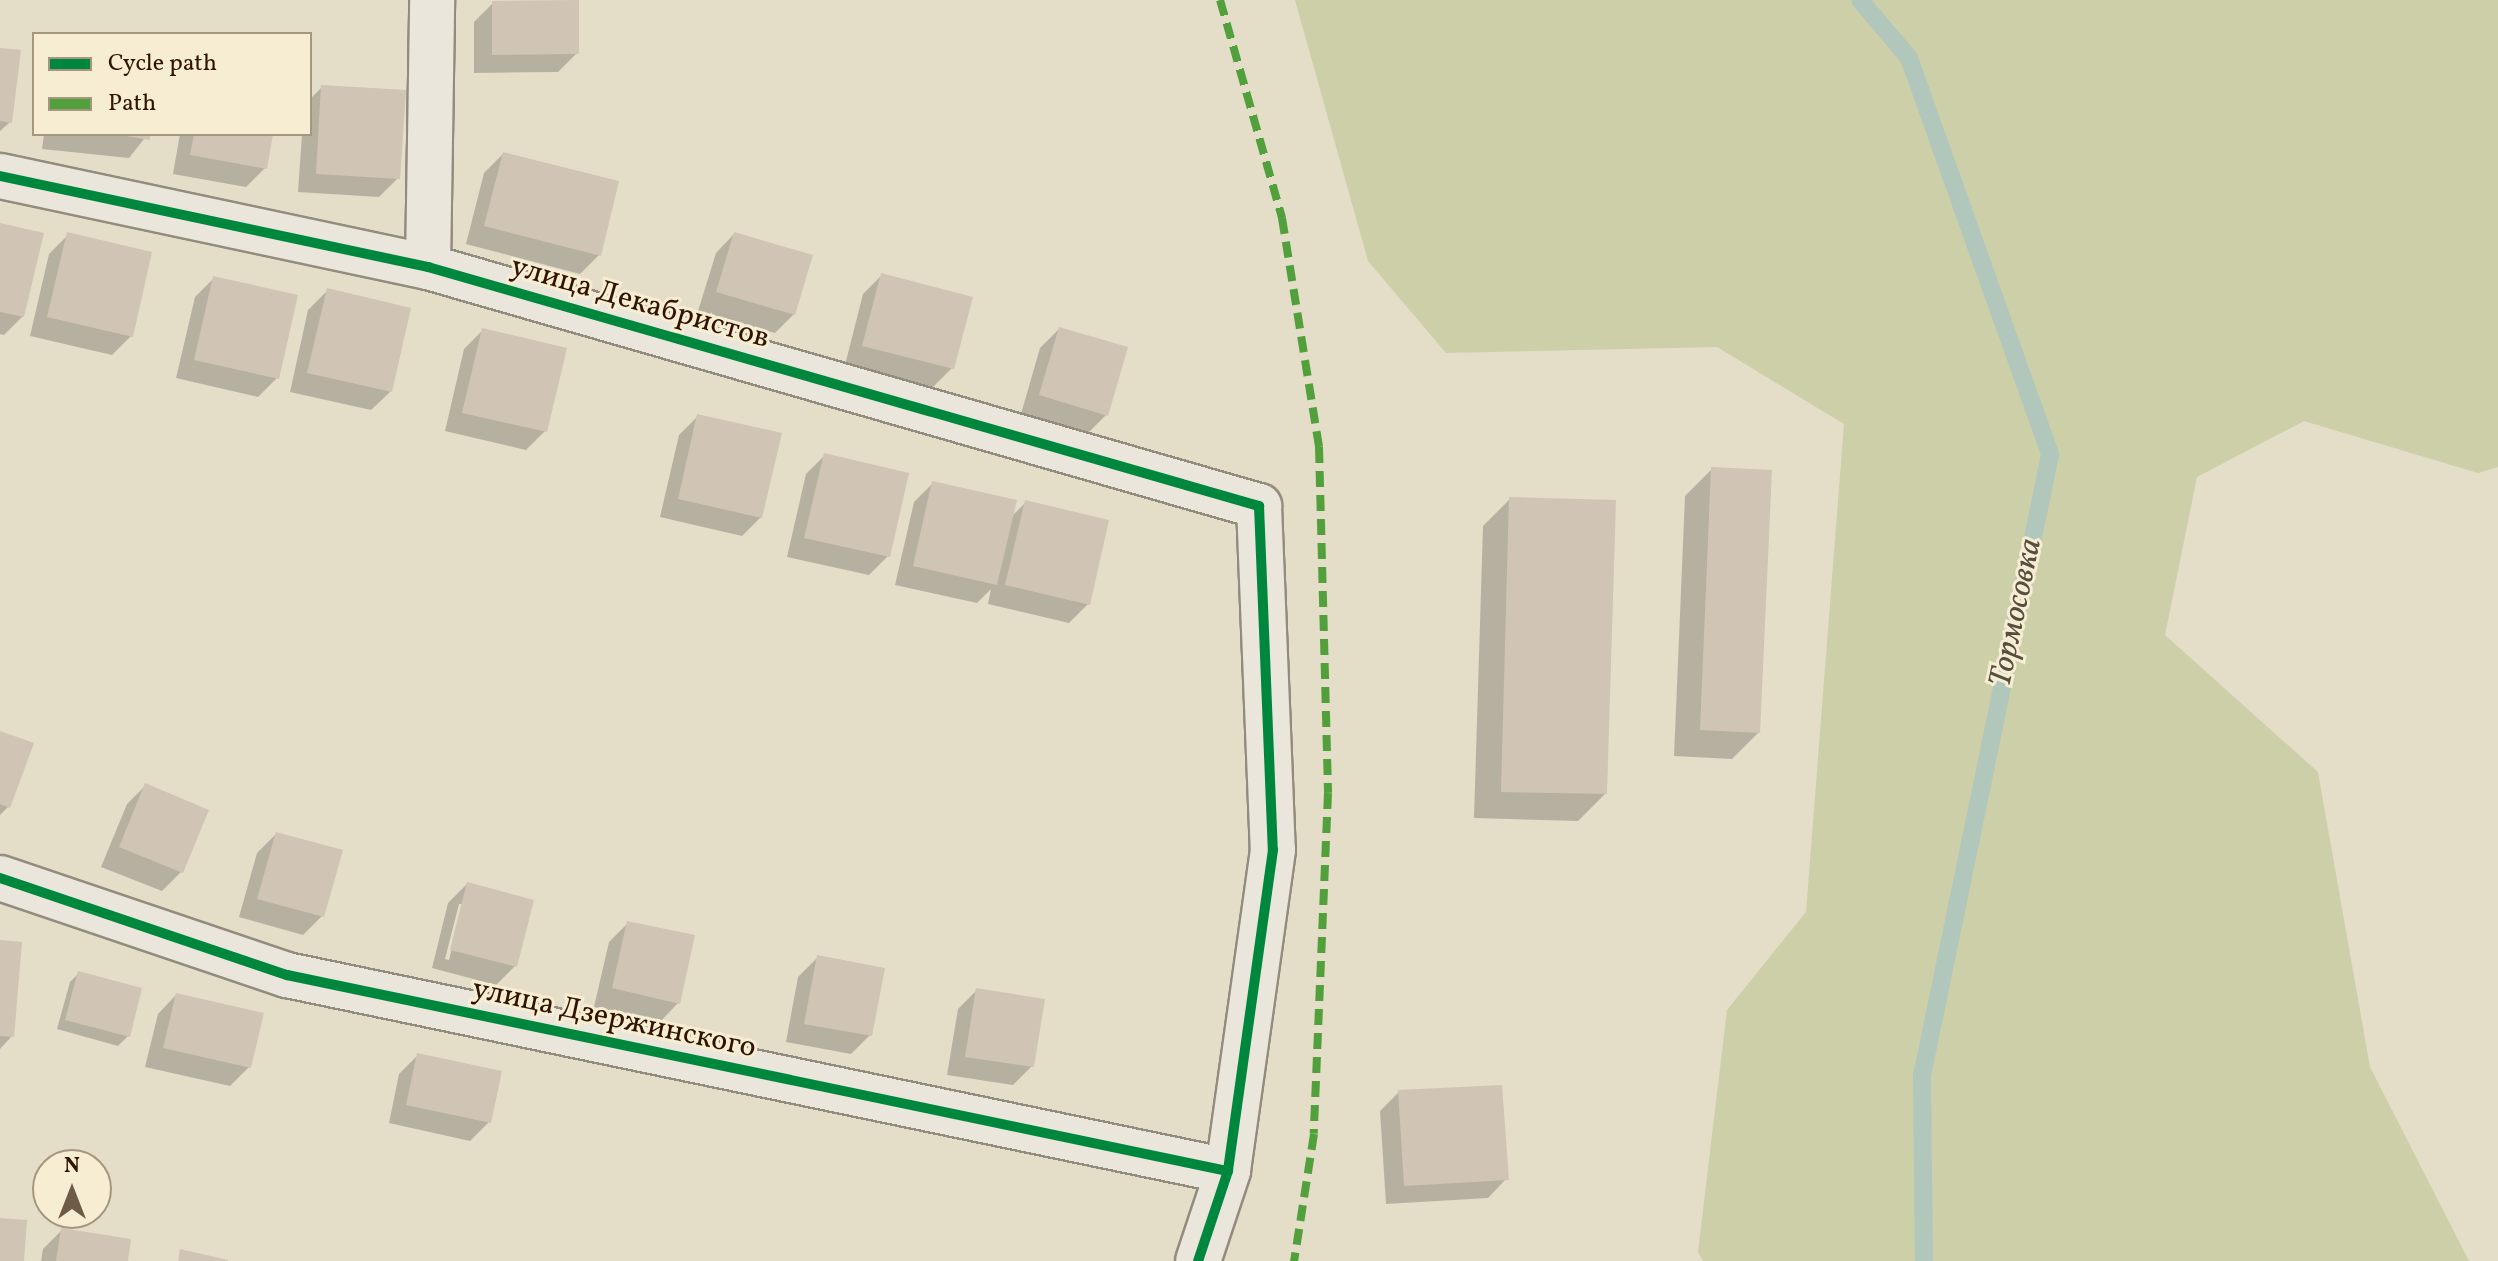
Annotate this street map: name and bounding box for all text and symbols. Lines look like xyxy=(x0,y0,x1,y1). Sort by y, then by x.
legend xyxy=(32,32,312,136)
text: Cycle path xyxy=(108,47,217,81)
text: Path xyxy=(108,87,156,121)
street label: улица Декабристов xyxy=(506,249,774,357)
water label: Тормосовка xyxy=(1983,535,2051,691)
street label: улица Дзержинского xyxy=(469,971,759,1067)
north arrow xyxy=(32,1149,112,1229)
text: N xyxy=(64,1151,80,1182)

